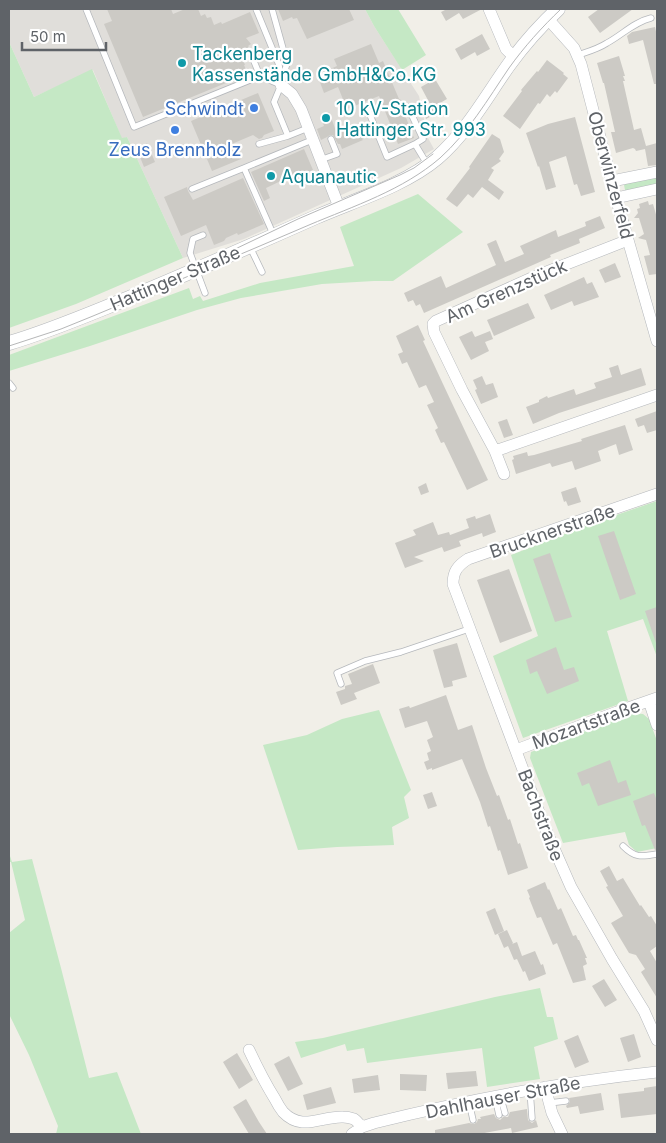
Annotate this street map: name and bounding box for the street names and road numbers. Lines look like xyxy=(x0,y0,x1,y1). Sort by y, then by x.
street label: Oberwinzerfeld xyxy=(584,109,638,241)
street label: Hattinger Straße xyxy=(107,241,243,315)
street label: Am Grenzstück xyxy=(442,255,570,327)
street label: Brucknerstraße xyxy=(487,500,617,562)
street label: Mozartstraße xyxy=(529,695,643,753)
street label: Bachstraße xyxy=(514,766,568,864)
street label: Dahlhauser Straße xyxy=(424,1072,582,1122)

